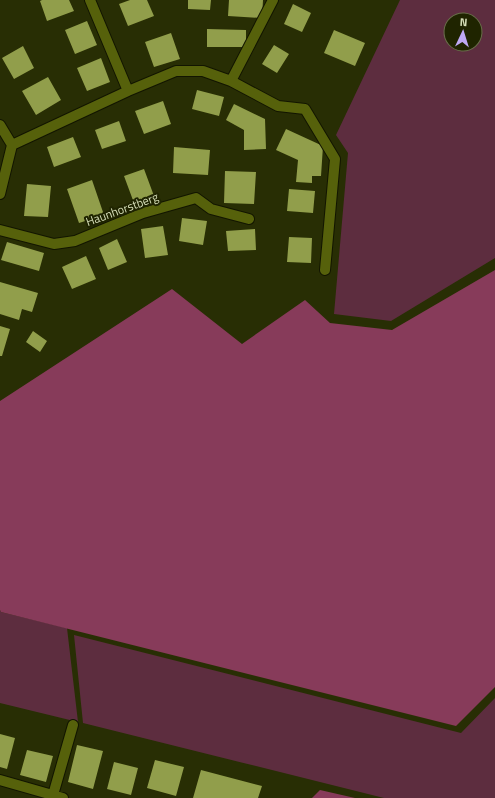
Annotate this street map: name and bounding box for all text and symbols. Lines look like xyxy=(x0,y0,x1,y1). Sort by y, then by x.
north arrow xyxy=(443,12,483,52)
text: N xyxy=(459,14,468,30)
street label: Haunhorstberg xyxy=(83,187,161,231)

